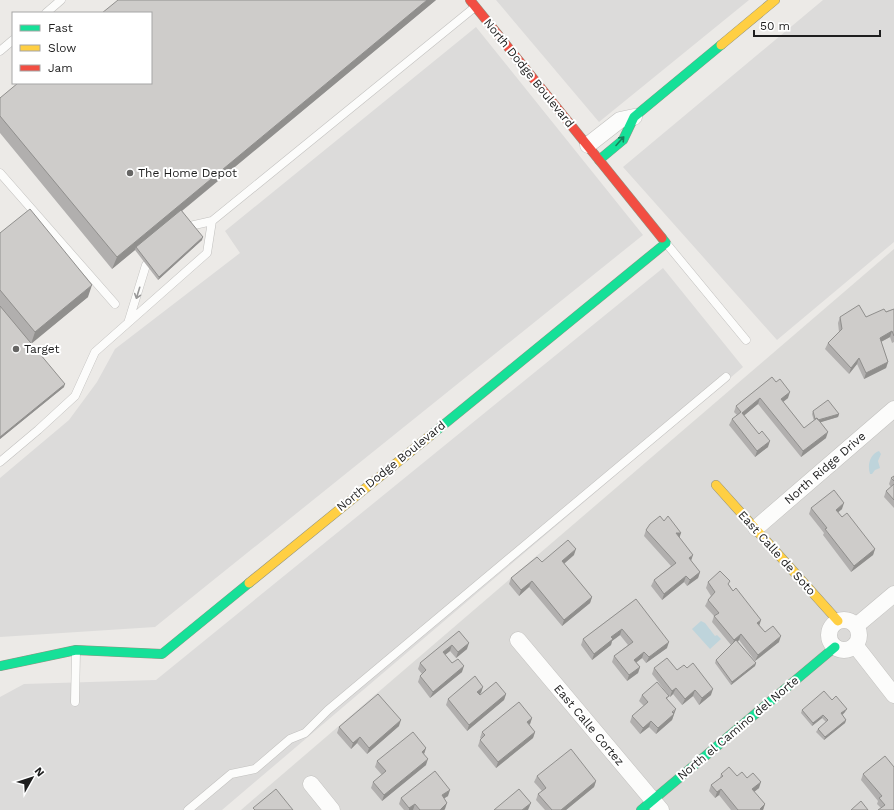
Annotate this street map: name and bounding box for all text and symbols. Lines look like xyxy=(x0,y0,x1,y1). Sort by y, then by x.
legend xyxy=(12,12,152,84)
scale bar xyxy=(754,12,880,38)
street label: North Dodge Boulevard xyxy=(481,16,577,130)
text: 50 m xyxy=(760,19,790,33)
text: Fast xyxy=(48,21,73,35)
text: Slow xyxy=(48,41,76,55)
text: Jam xyxy=(48,61,73,75)
one-way arrow xyxy=(616,136,625,146)
place label: The Home Depot xyxy=(138,166,237,180)
marker: The Home Depot xyxy=(125,168,135,178)
one-way arrow xyxy=(134,286,141,299)
place label: Target xyxy=(24,342,60,356)
marker: Target xyxy=(11,344,21,354)
street label: North Dodge Boulevard xyxy=(334,418,448,514)
street label: North Ridge Drive xyxy=(782,429,868,507)
street label: East Calle de Soto xyxy=(735,508,819,598)
street label: North el Camino del Norte xyxy=(675,673,801,783)
street label: East Calle Cortez xyxy=(551,682,627,768)
north arrow xyxy=(12,758,52,798)
text: N xyxy=(32,765,47,779)

